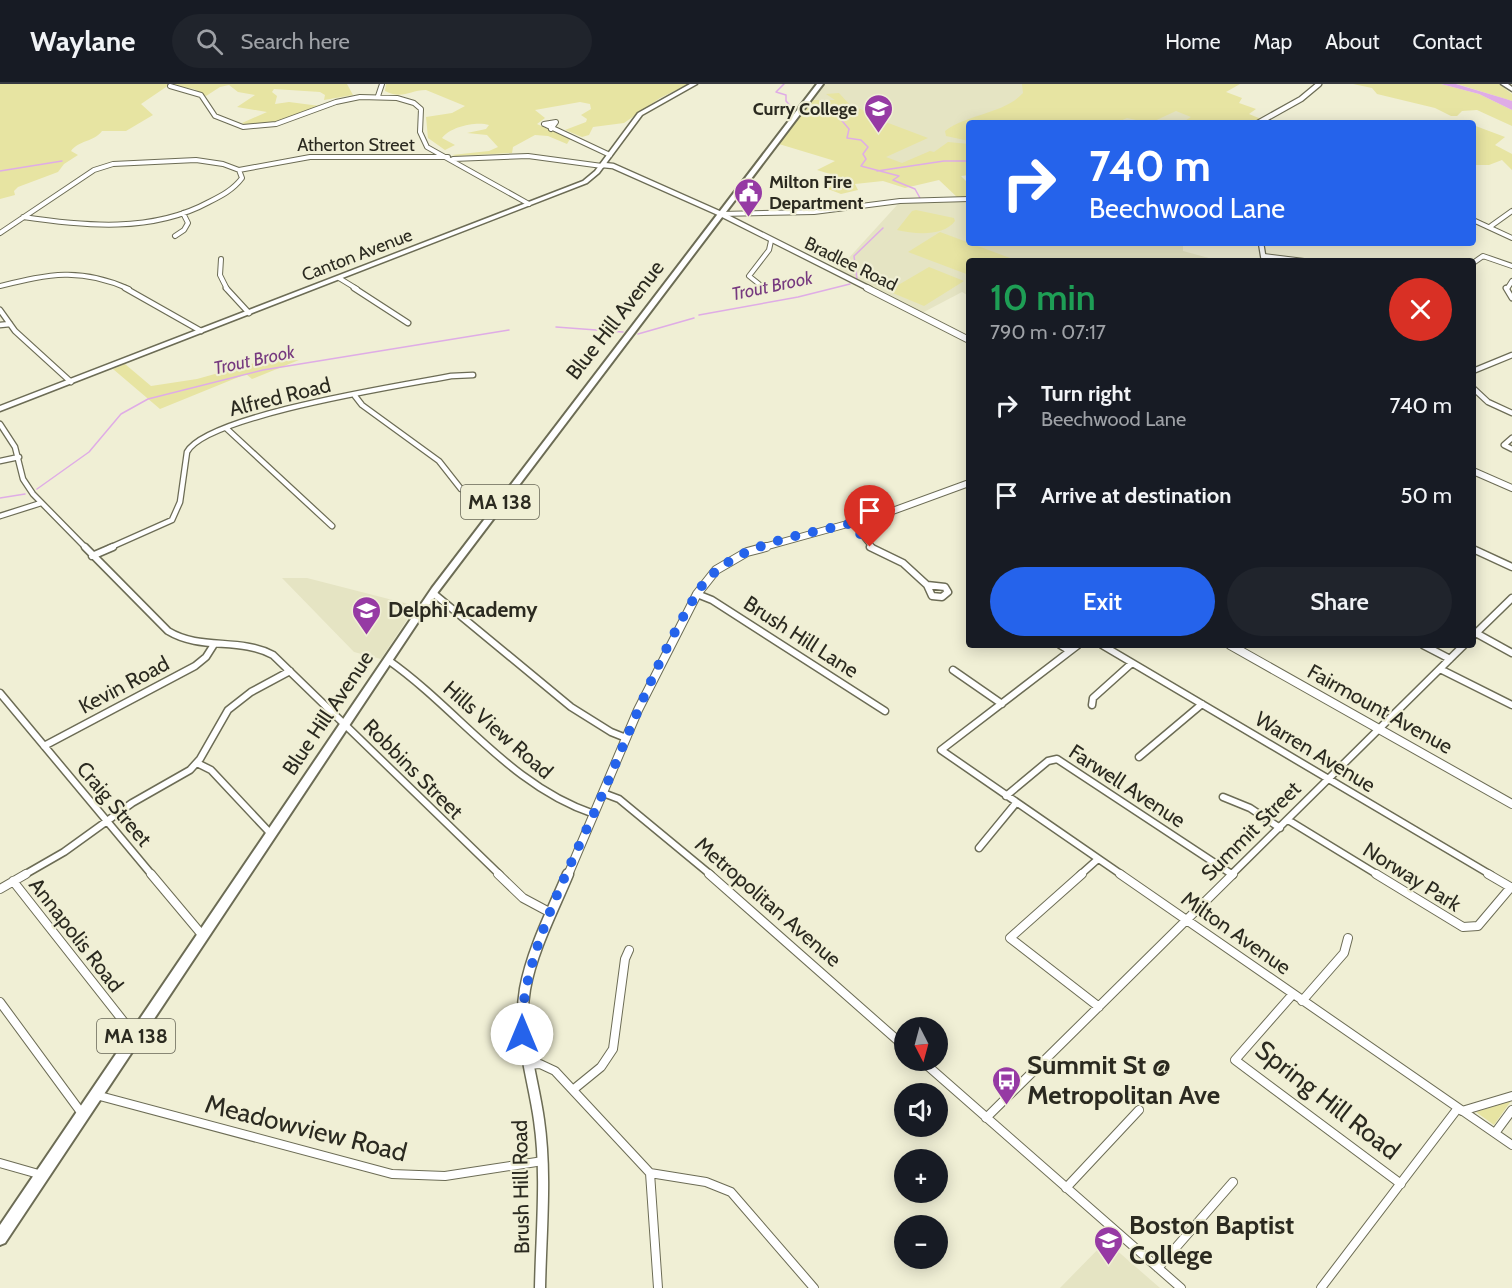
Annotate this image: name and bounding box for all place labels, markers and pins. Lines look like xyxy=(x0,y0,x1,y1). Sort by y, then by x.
school or university icon: Curry College xyxy=(862,93,894,135)
place label: Curry College xyxy=(753,98,857,120)
place label: Milton Fire Department xyxy=(769,171,863,214)
public building icon: Milton Fire Department xyxy=(732,176,764,218)
pin xyxy=(844,485,895,547)
school or university icon: Delphi Academy xyxy=(351,594,383,636)
place label: Delphi Academy xyxy=(388,597,538,622)
place label: Summit St @ Metropolitan Ave xyxy=(1027,1049,1220,1111)
bus stop icon: Summit St @ Metropolitan Ave xyxy=(990,1064,1022,1106)
place label: Boston Baptist College xyxy=(1129,1209,1294,1271)
school or university icon: Boston Baptist College xyxy=(1092,1224,1124,1266)

